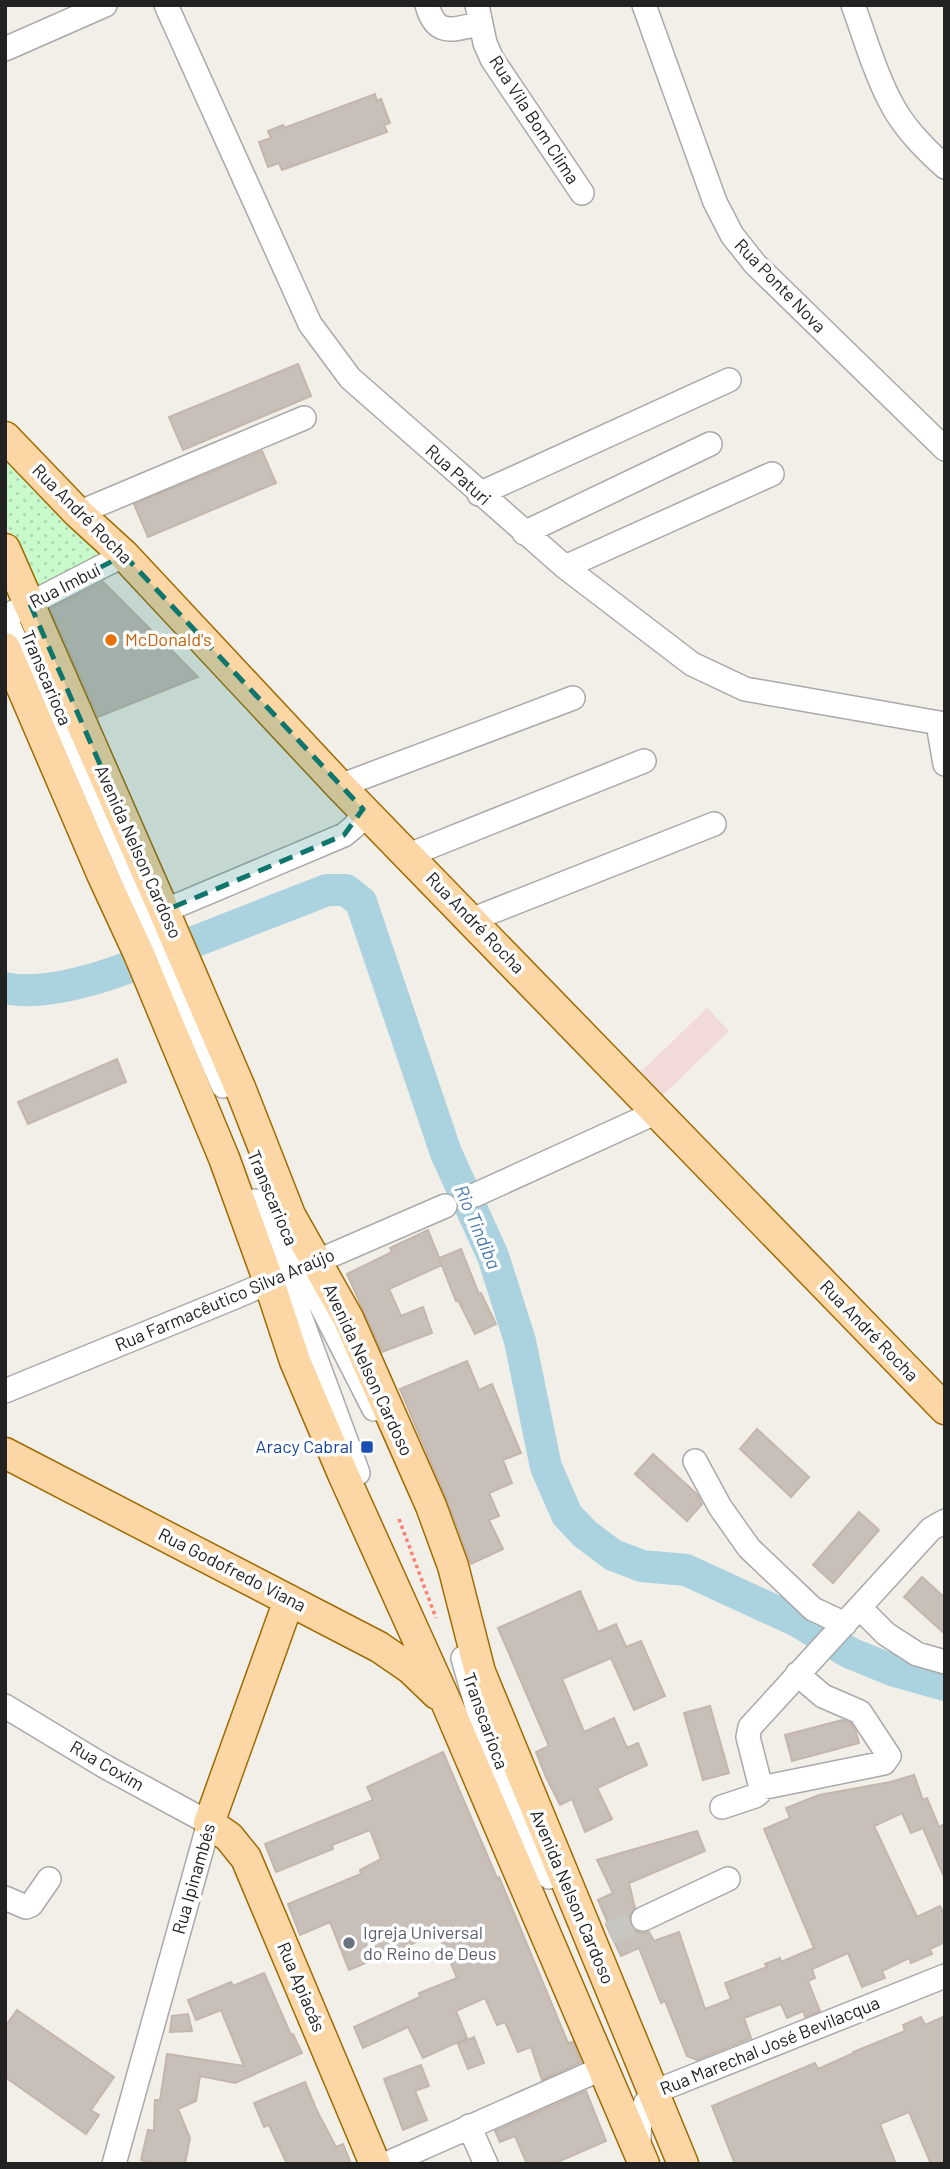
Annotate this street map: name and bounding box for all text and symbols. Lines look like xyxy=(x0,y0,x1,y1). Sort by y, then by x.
street label: Rua Vila Bom Clima xyxy=(485,51,585,188)
street label: Rua Ponte Nova xyxy=(730,234,831,337)
street label: Rua Paturi xyxy=(421,439,496,509)
street label: Rua André Rocha xyxy=(28,459,137,568)
street label: Rua Imbuí xyxy=(26,558,104,612)
street label: Transcarioca xyxy=(17,627,77,729)
place label: McDonald's xyxy=(125,628,212,650)
marker: McDonald's xyxy=(103,632,119,648)
street label: Avenida Nelson Cardoso xyxy=(91,762,187,942)
street label: Rua André Rocha xyxy=(422,867,530,978)
street label: Transcarioca xyxy=(243,1147,303,1249)
water label: Rio Tindiba xyxy=(450,1181,507,1272)
street label: Rua Farmacêutico Silva Araújo xyxy=(112,1243,338,1355)
street label: Rua André Rocha xyxy=(816,1275,924,1386)
street label: Avenida Nelson Cardoso xyxy=(319,1280,418,1459)
place label: Aracy Cabral xyxy=(256,1435,353,1457)
marker: Aracy Cabral xyxy=(359,1439,375,1455)
street label: Rua Godofredo Viana xyxy=(155,1522,310,1616)
street label: Transcarioca xyxy=(458,1669,514,1772)
street label: Rua Coxim xyxy=(66,1735,149,1795)
street label: Avenida Nelson Cardoso xyxy=(526,1806,620,1987)
street label: Rua Ipinambés xyxy=(167,1821,219,1937)
place label: Igreja Universal do Reino de Deus xyxy=(363,1921,496,1964)
marker: Igreja Universal do Reino de Deus xyxy=(341,1935,357,1951)
street label: Rua Apiacás xyxy=(273,1938,331,2035)
street label: Rua Marechal José Bevilacqua xyxy=(657,1991,883,2099)

